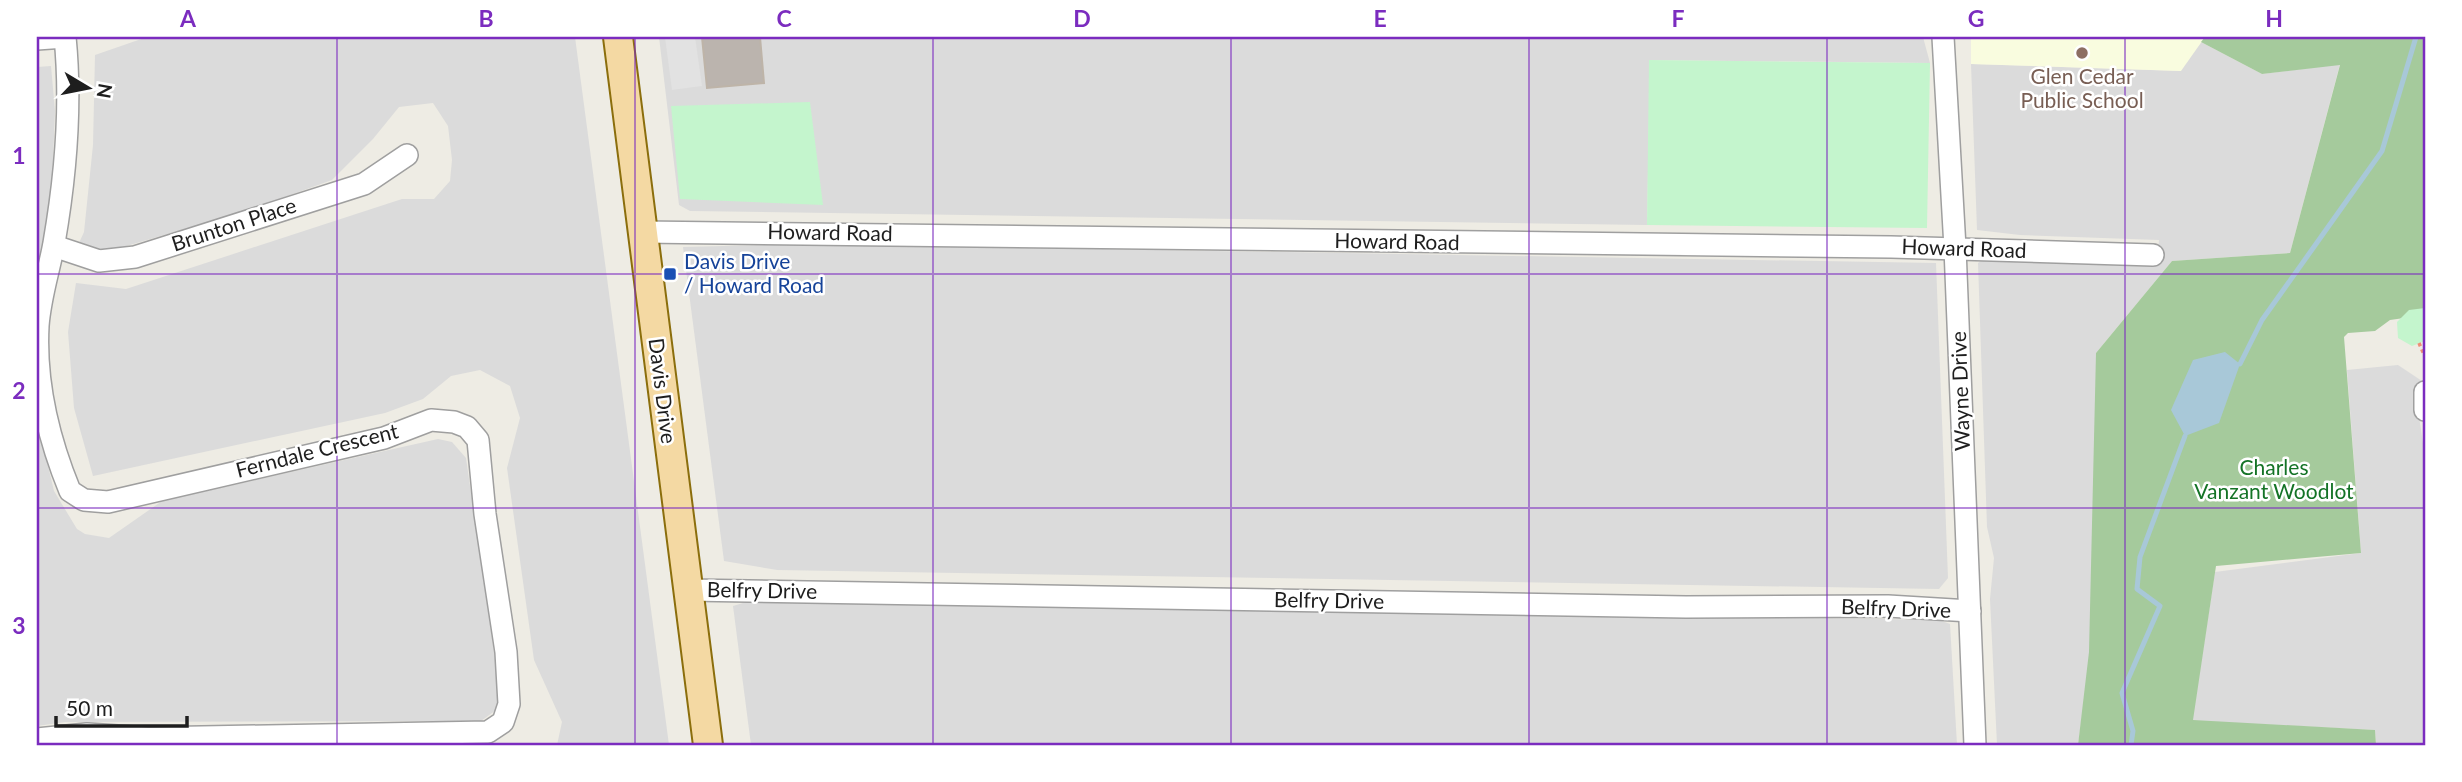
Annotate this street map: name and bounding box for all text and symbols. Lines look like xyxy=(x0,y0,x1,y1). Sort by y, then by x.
text: A xyxy=(179,4,197,32)
text: B xyxy=(478,4,494,32)
text: C xyxy=(776,4,792,32)
text: D xyxy=(1073,4,1091,32)
text: E xyxy=(1373,4,1387,32)
text: F xyxy=(1671,4,1685,32)
text: G xyxy=(1968,4,1984,32)
text: H xyxy=(2265,4,2283,32)
marker: Glen Cedar Public School xyxy=(2074,45,2090,61)
north arrow xyxy=(52,52,122,122)
place label: Glen Cedar Public School xyxy=(2020,63,2144,112)
text: N xyxy=(93,82,118,100)
text: 1 xyxy=(12,141,26,169)
street label: Brunton Place xyxy=(168,192,299,255)
street label: Howard Road xyxy=(767,218,893,245)
street label: Howard Road xyxy=(1334,227,1460,254)
street label: Howard Road xyxy=(1901,233,2027,262)
place label: Davis Drive / Howard Road xyxy=(684,248,824,297)
marker: Davis Drive / Howard Road xyxy=(662,266,678,282)
street label: Wayne Drive xyxy=(1945,331,1974,451)
street label: Davis Drive xyxy=(645,337,682,445)
text: 2 xyxy=(12,376,26,404)
street label: Ferndale Crescent xyxy=(233,417,401,482)
park label: Charles Vanzant Woodlot xyxy=(2194,454,2354,503)
street label: Belfry Drive xyxy=(707,576,817,603)
street label: Belfry Drive xyxy=(1274,586,1384,613)
street label: Belfry Drive xyxy=(1841,593,1952,622)
text: 3 xyxy=(12,611,26,639)
scale bar xyxy=(56,684,187,728)
text: 50 m xyxy=(66,695,113,720)

